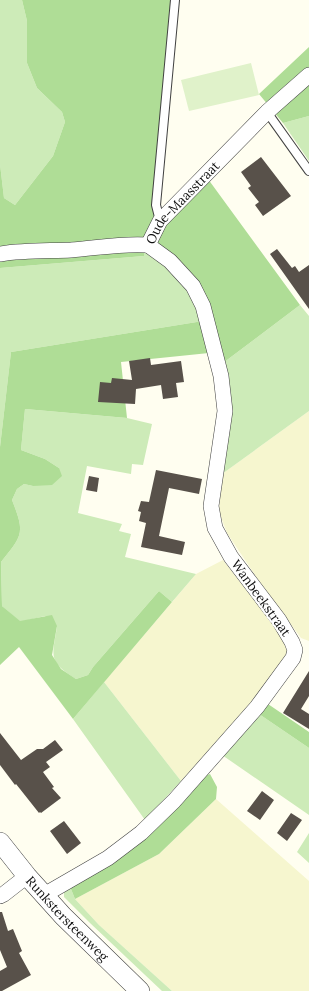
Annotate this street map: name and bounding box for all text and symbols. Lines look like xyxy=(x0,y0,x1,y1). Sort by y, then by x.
street label: Oude-Maasstraat xyxy=(141,157,223,247)
street label: Wanbeekstraat xyxy=(228,556,294,640)
street label: Runkstersteenweg xyxy=(22,872,113,965)

